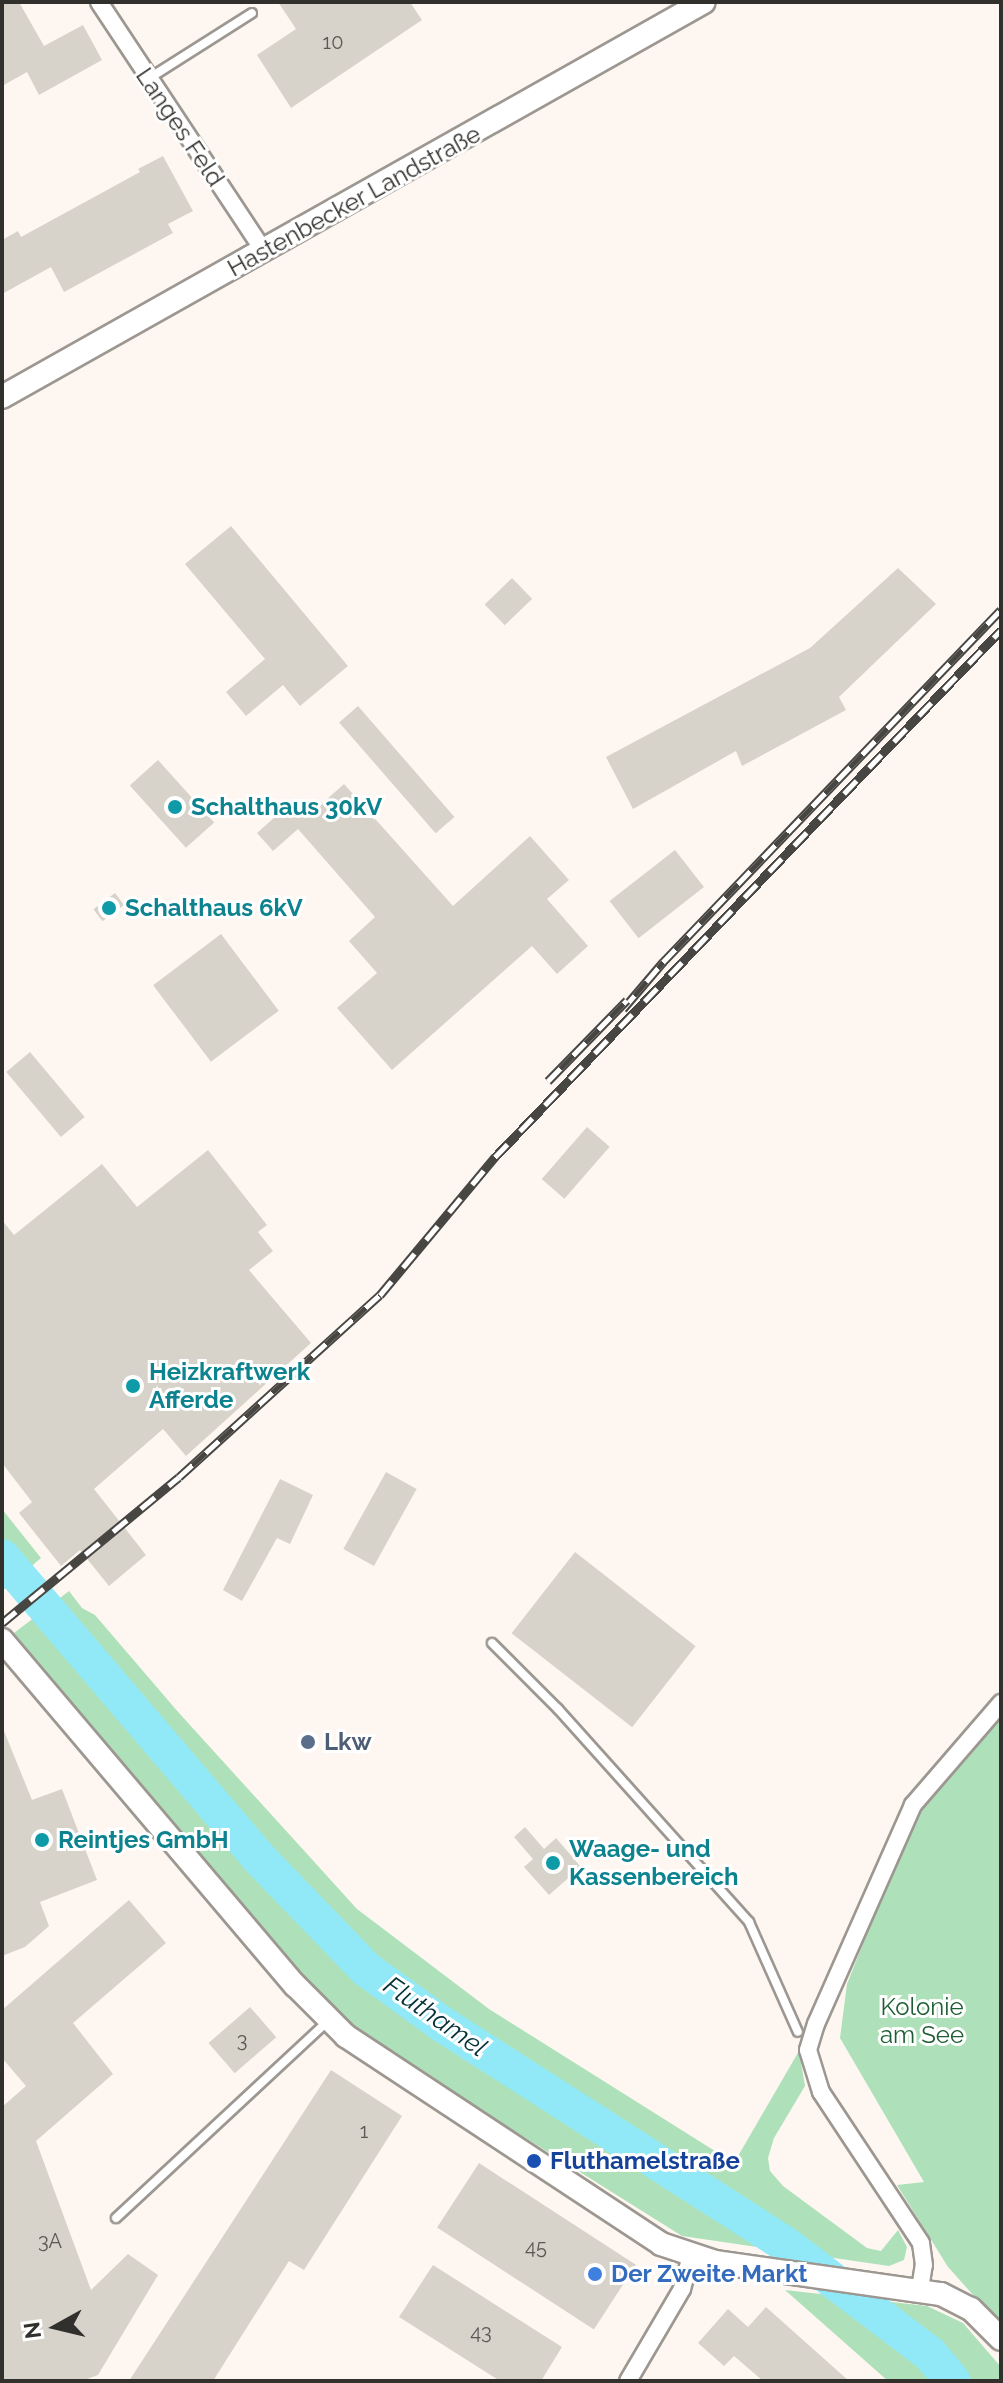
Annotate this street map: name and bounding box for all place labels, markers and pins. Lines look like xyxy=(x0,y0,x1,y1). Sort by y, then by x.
place label: Schalthaus 30kV xyxy=(191,793,382,821)
marker: Schalthaus 30kV xyxy=(166,798,184,816)
place label: Schalthaus 6kV xyxy=(125,894,303,922)
marker: Schalthaus 6kV xyxy=(100,899,118,917)
place label: Heizkraftwerk Afferde xyxy=(149,1358,310,1414)
marker: Heizkraftwerk Afferde xyxy=(124,1377,142,1395)
place label: Lkw xyxy=(324,1728,372,1756)
marker: Lkw xyxy=(299,1733,317,1751)
place label: Reintjes GmbH xyxy=(58,1826,229,1854)
marker: Reintjes GmbH xyxy=(33,1831,51,1849)
place label: Waage- und Kassenbereich xyxy=(569,1835,739,1891)
marker: Waage- und Kassenbereich xyxy=(544,1854,562,1872)
place label: Fluthamelstraße xyxy=(550,2147,740,2175)
marker: Fluthamelstraße xyxy=(525,2152,543,2170)
place label: Der Zweite Markt xyxy=(611,2260,808,2288)
marker: Der Zweite Markt xyxy=(586,2265,604,2283)

